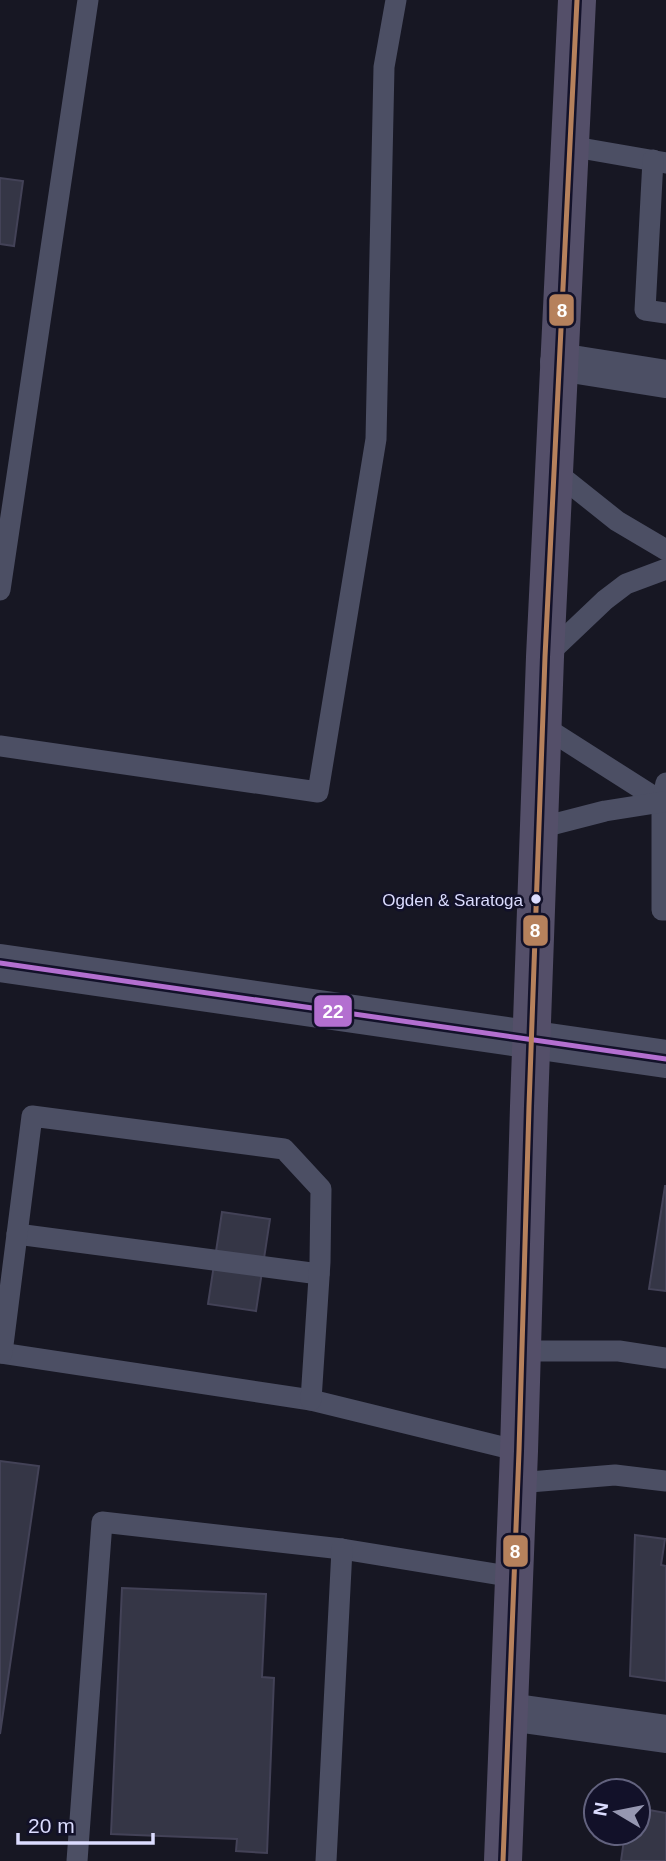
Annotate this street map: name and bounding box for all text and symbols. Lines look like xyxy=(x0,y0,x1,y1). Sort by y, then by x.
line badge: 8 xyxy=(548,293,575,327)
text: 8 xyxy=(557,300,567,321)
place label: Ogden & Saratoga xyxy=(382,891,524,910)
marker: Ogden & Saratoga xyxy=(529,892,543,906)
line badge: 8 xyxy=(522,914,549,947)
text: 8 xyxy=(530,920,540,941)
line badge: 22 xyxy=(313,994,353,1028)
text: 22 xyxy=(322,1001,344,1022)
line badge: 8 xyxy=(502,1534,529,1568)
text: 8 xyxy=(510,1541,520,1562)
north arrow xyxy=(582,1777,652,1847)
scale bar xyxy=(18,1801,152,1845)
text: N xyxy=(589,1801,612,1818)
text: 20 m xyxy=(28,1814,75,1837)

